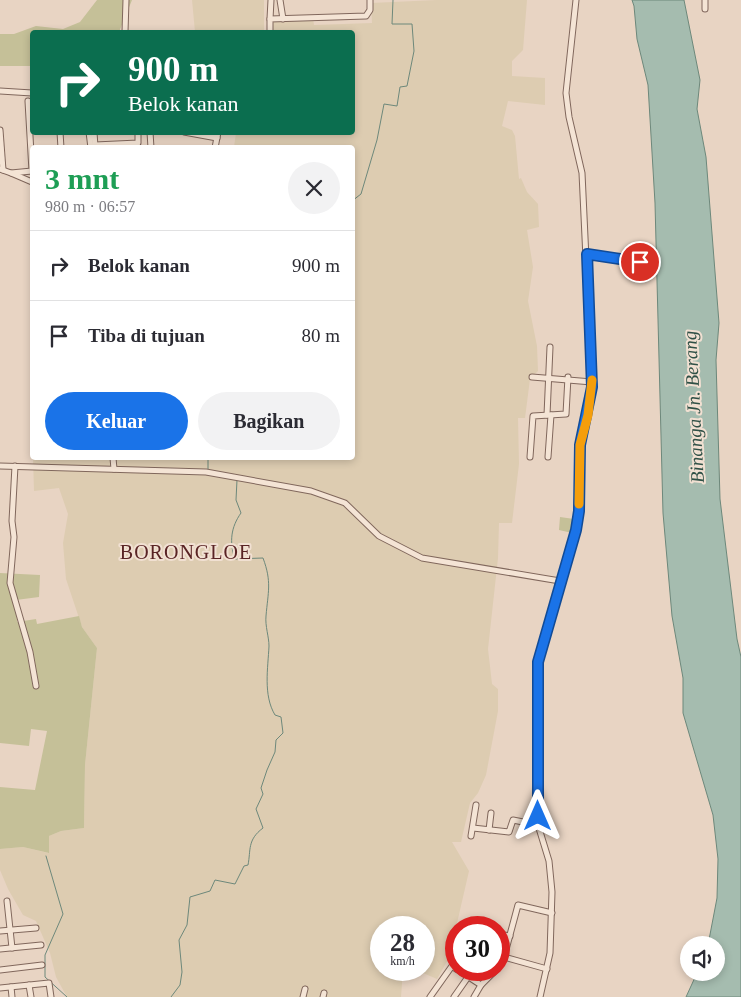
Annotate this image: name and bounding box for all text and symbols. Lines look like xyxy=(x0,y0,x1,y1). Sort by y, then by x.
icon: right xyxy=(45,50,110,115)
text: 900 m xyxy=(128,50,218,89)
text: Belok kanan xyxy=(128,91,239,116)
text: 3 mnt xyxy=(45,162,119,195)
button: close xyxy=(288,162,340,214)
text: 980 m · 06:57 xyxy=(45,198,135,215)
pin xyxy=(619,241,661,283)
icon: arrive xyxy=(626,248,654,276)
icon: right xyxy=(45,252,73,280)
text: Belok kanan xyxy=(88,255,190,276)
text: 900 m xyxy=(292,255,340,276)
icon: arrive xyxy=(45,322,73,350)
text: Tiba di tujuan xyxy=(88,325,205,346)
text: 80 m xyxy=(301,325,340,346)
water label: Binanga Jn. Berang xyxy=(679,330,708,484)
button: Keluar xyxy=(45,392,188,450)
button: Bagikan xyxy=(198,392,340,450)
district label: BORONGLOE xyxy=(120,541,252,563)
position arrow xyxy=(511,789,563,841)
speed limit sign: 30 xyxy=(445,916,510,981)
text: 28 xyxy=(390,929,415,956)
map controls xyxy=(680,936,725,981)
button: sound xyxy=(680,936,725,981)
text: km/h xyxy=(390,954,415,968)

